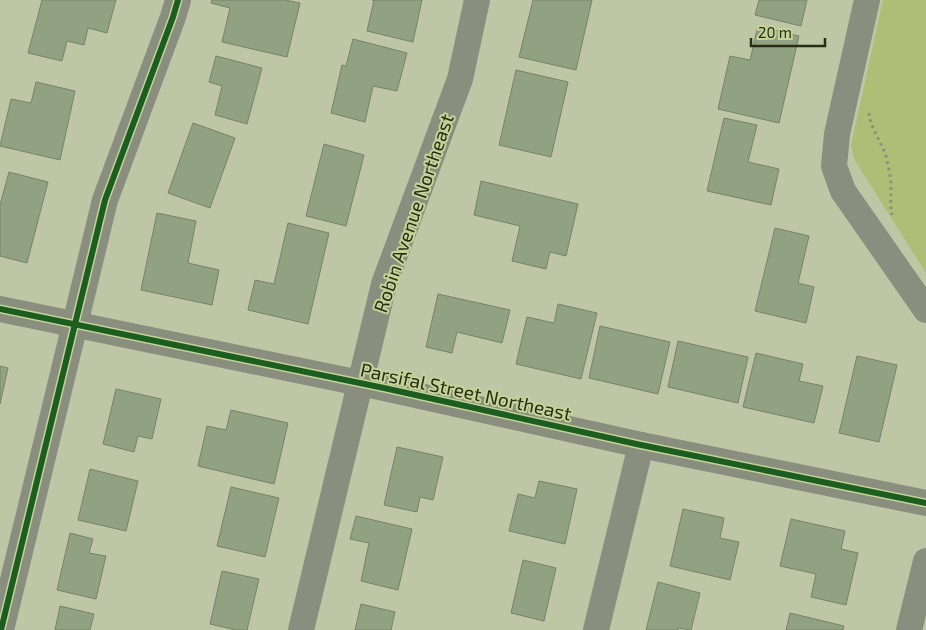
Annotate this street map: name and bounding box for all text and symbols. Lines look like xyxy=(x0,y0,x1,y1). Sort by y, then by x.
scale bar xyxy=(751,15,825,47)
text: 20 m xyxy=(758,23,792,41)
street label: Robin Avenue Northeast xyxy=(368,111,458,315)
street label: Parsifal Street Northeast xyxy=(358,357,574,425)

